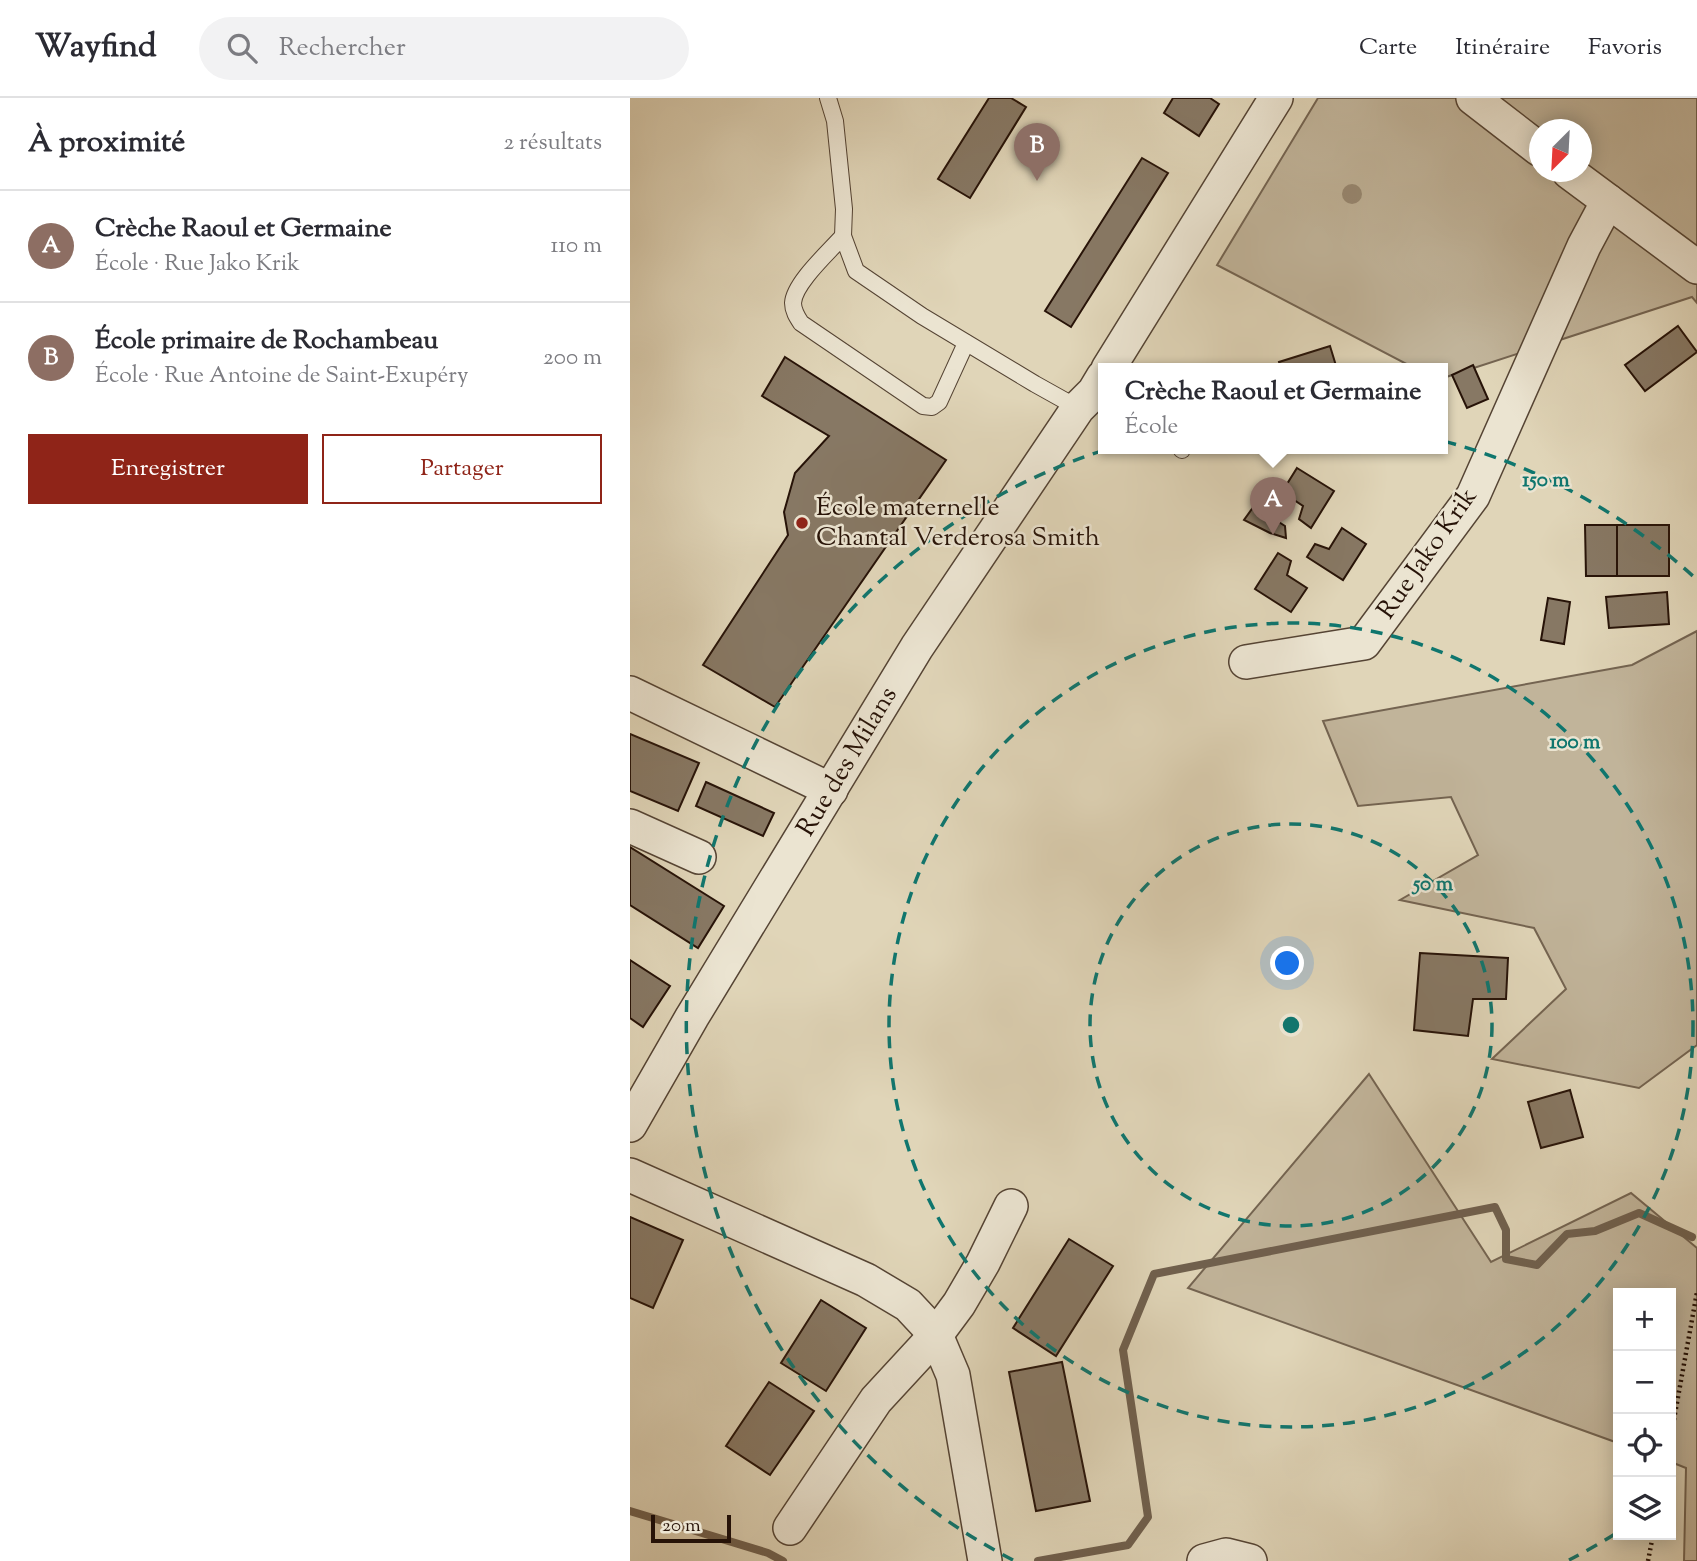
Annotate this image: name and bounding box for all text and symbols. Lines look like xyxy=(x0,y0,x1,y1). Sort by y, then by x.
search box xyxy=(199,17,689,80)
text: Wayfind xyxy=(35,24,157,72)
icon: search xyxy=(223,29,261,67)
text: Rechercher xyxy=(279,30,406,67)
text: Carte xyxy=(1359,31,1417,65)
text: Itinéraire xyxy=(1455,31,1550,65)
text: Favoris xyxy=(1588,31,1662,65)
north arrow xyxy=(1529,119,1592,182)
text: À proximité xyxy=(28,122,185,165)
pin: B xyxy=(1014,123,1060,181)
text: 2 résultats xyxy=(503,127,602,160)
text: Crèche Raoul et Germaine xyxy=(95,211,392,248)
text: A xyxy=(42,230,60,263)
text: 110 m xyxy=(551,230,602,263)
text: École · Rue Jako Krik xyxy=(95,248,300,281)
text: École primaire de Rochambeau xyxy=(95,323,438,360)
text: B xyxy=(44,342,58,375)
text: 200 m xyxy=(543,342,602,375)
text: École · Rue Antoine de Saint-Exupéry xyxy=(95,360,468,393)
popup xyxy=(1098,363,1448,454)
text: Crèche Raoul et Germaine xyxy=(1125,374,1421,411)
text: École xyxy=(1125,411,1178,444)
button: Enregistrer xyxy=(28,434,308,504)
button: Partager xyxy=(322,434,602,504)
text: 150 m xyxy=(1522,466,1570,496)
pin: A xyxy=(1250,477,1296,535)
street label: Rue Jako Krik xyxy=(1369,481,1487,627)
place label: École maternelle Chantal Verderosa Smith xyxy=(816,490,1100,557)
marker: École maternelle Chantal Verderosa Smith xyxy=(794,515,810,531)
street label: Rue des Milans xyxy=(789,680,907,844)
text: 100 m xyxy=(1550,728,1601,758)
text: 50 m xyxy=(1411,870,1454,900)
your location xyxy=(1270,946,1304,980)
centre of rings xyxy=(1279,1013,1303,1037)
map controls xyxy=(1613,1288,1676,1540)
button: + xyxy=(1613,1288,1676,1351)
button: − xyxy=(1613,1351,1676,1414)
button: locate xyxy=(1613,1414,1676,1477)
button: layers xyxy=(1613,1477,1676,1540)
scale bar xyxy=(651,1512,732,1544)
text: 20 m xyxy=(662,1513,701,1540)

